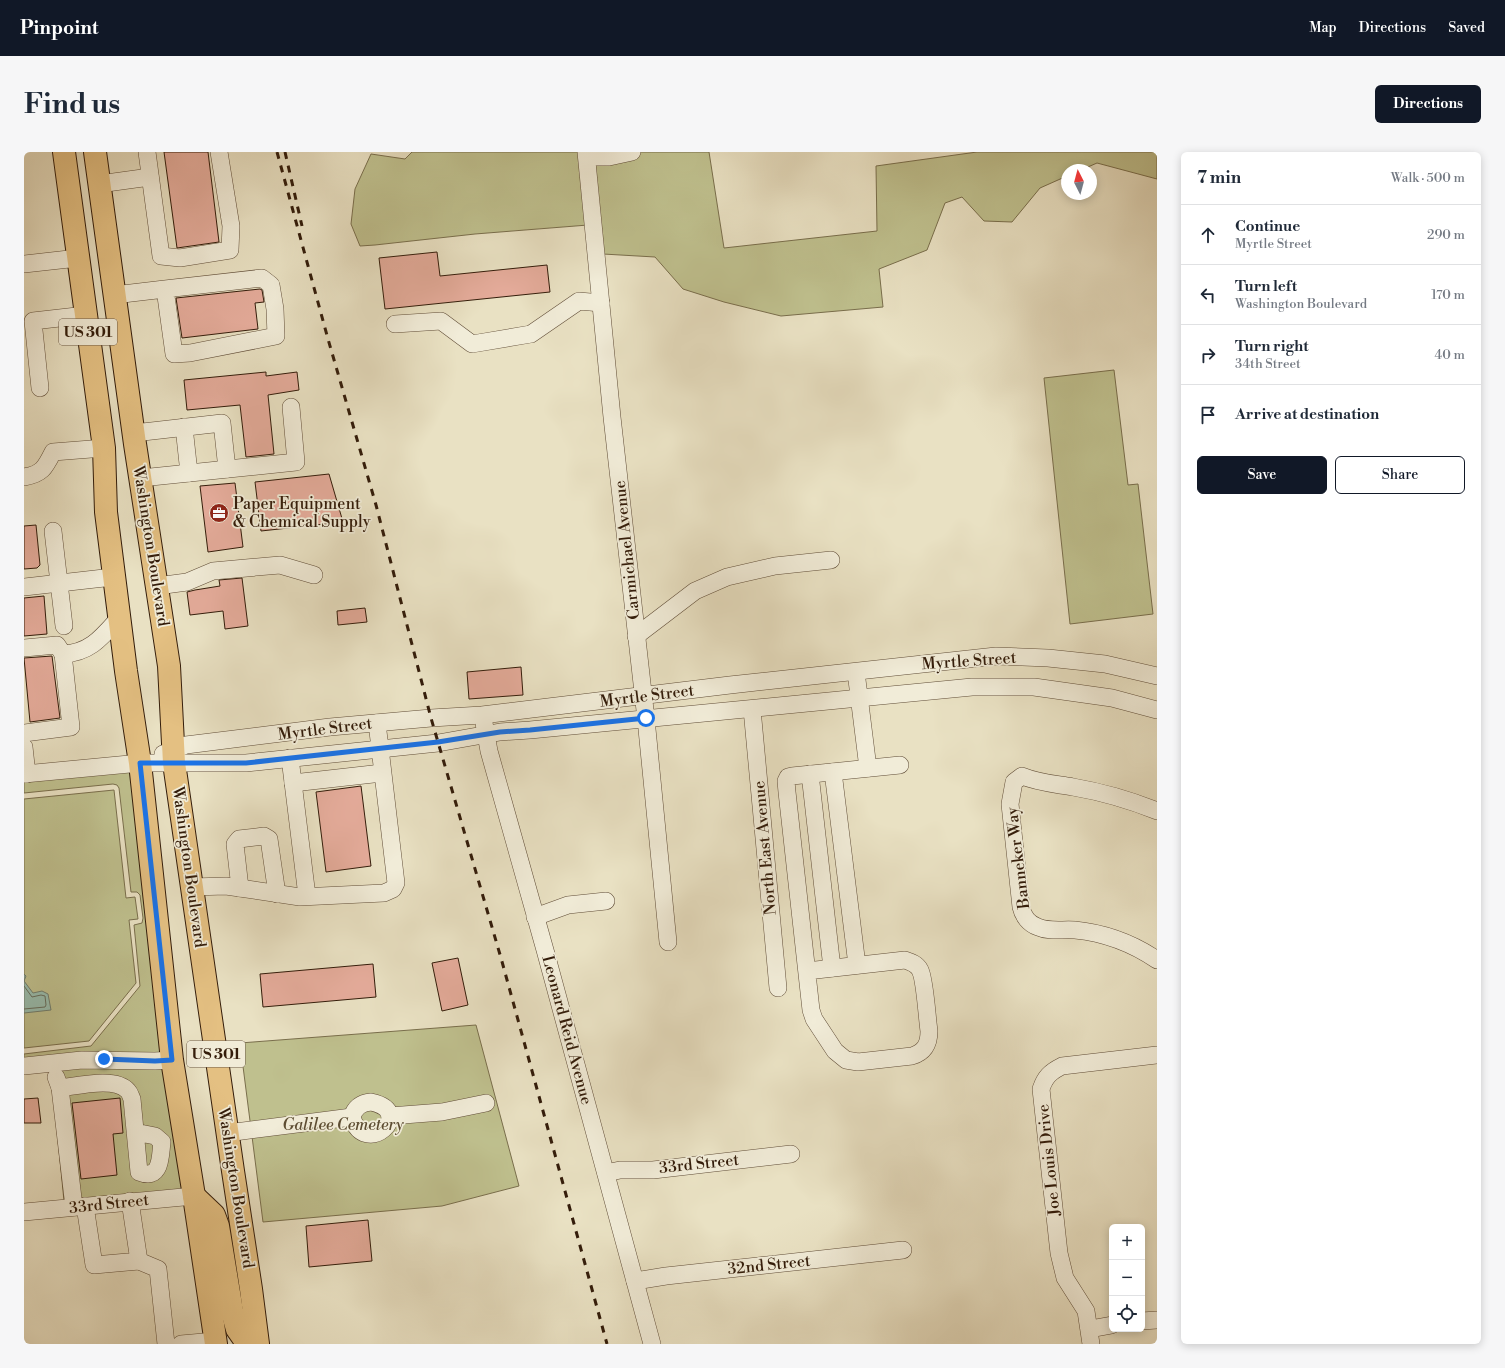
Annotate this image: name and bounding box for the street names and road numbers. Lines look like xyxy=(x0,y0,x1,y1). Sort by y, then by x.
road number: US 301 xyxy=(59,319,117,345)
street label: Washington Boulevard xyxy=(128,463,174,628)
street label: Carmichael Avenue xyxy=(610,479,644,621)
street label: Myrtle Street xyxy=(921,648,1017,674)
street label: Myrtle Street xyxy=(599,680,696,712)
street label: Myrtle Street xyxy=(277,713,374,745)
street label: North East Avenue xyxy=(749,780,781,916)
street label: Washington Boulevard xyxy=(168,784,210,949)
street label: Banneker Way xyxy=(1002,806,1034,911)
street label: Leonard Reid Avenue xyxy=(537,953,597,1107)
road number: US 301 xyxy=(187,1041,245,1067)
street label: Joe Louis Drive xyxy=(1033,1103,1065,1218)
street label: Washington Boulevard xyxy=(213,1105,259,1270)
street label: 33rd Street xyxy=(658,1150,740,1178)
street label: 33rd Street xyxy=(68,1190,150,1218)
street label: 32nd Street xyxy=(727,1251,812,1279)

